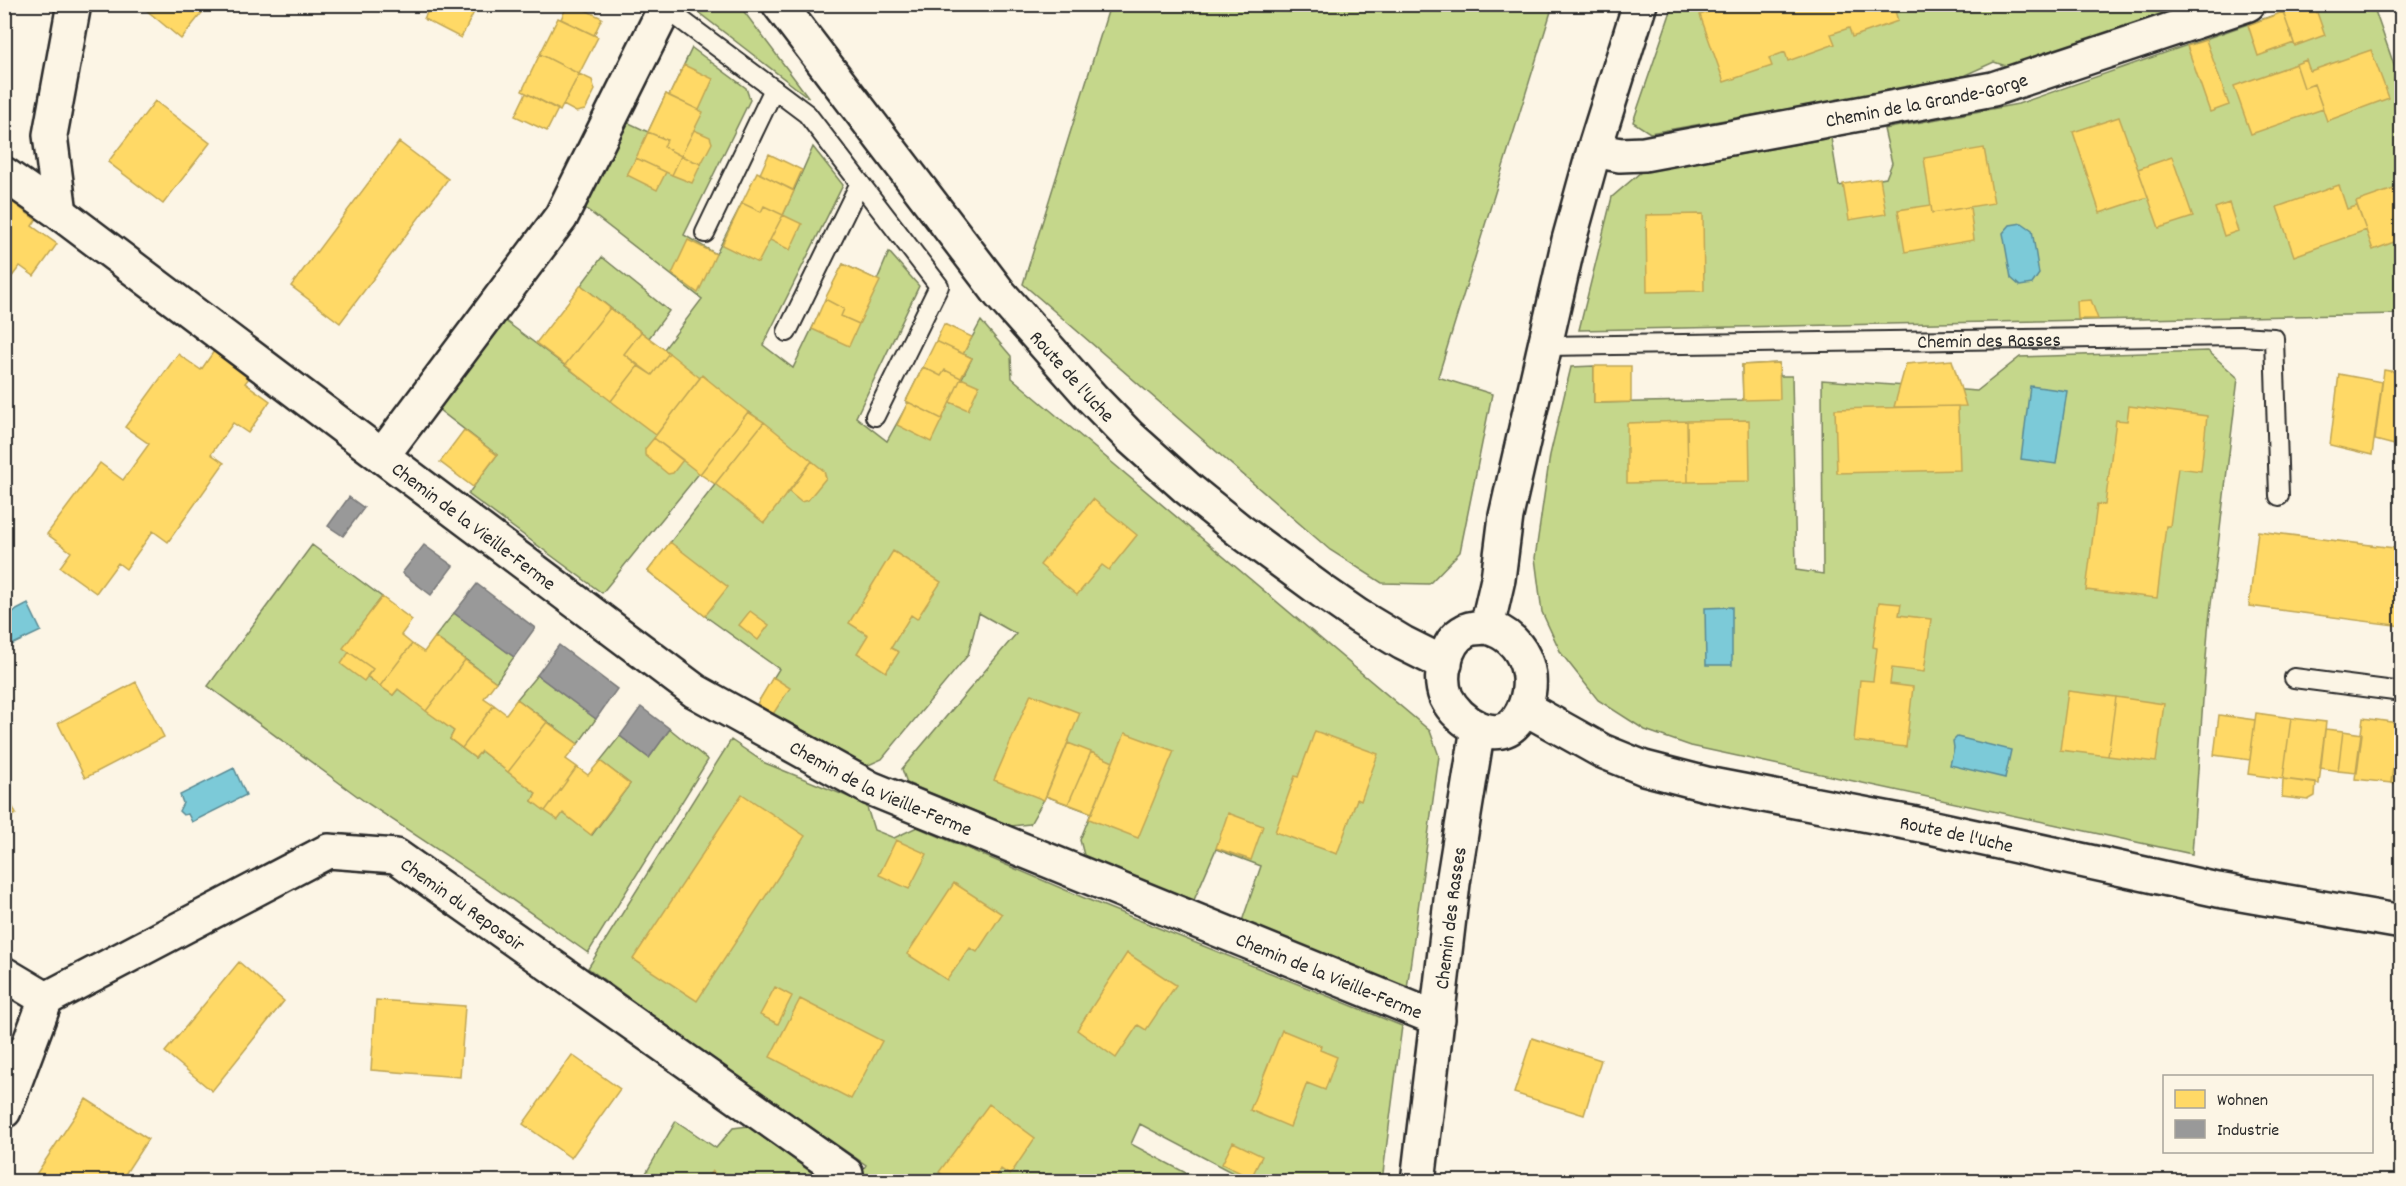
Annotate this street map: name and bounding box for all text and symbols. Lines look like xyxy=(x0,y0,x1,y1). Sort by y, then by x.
street label: Chemin de la Grande-Gorge xyxy=(1823,67,2032,137)
street label: Route de l'Uche xyxy=(1022,325,1120,430)
street label: Chemin des Rasses xyxy=(1917,328,2061,358)
street label: Chemin de la Vieille-Ferme xyxy=(384,457,561,599)
street label: Chemin de la Vieille-Ferme xyxy=(783,735,976,845)
street label: Route de l'Uche xyxy=(1897,810,2016,862)
street label: Chemin des Rasses xyxy=(1430,845,1476,991)
street label: Chemin du Reposoir xyxy=(394,852,530,960)
street label: Chemin de la Vieille-Ferme xyxy=(1231,927,1426,1028)
legend xyxy=(2163,1075,2373,1153)
text: Wohnen xyxy=(2217,1089,2268,1114)
text: Industrie xyxy=(2217,1119,2279,1144)

